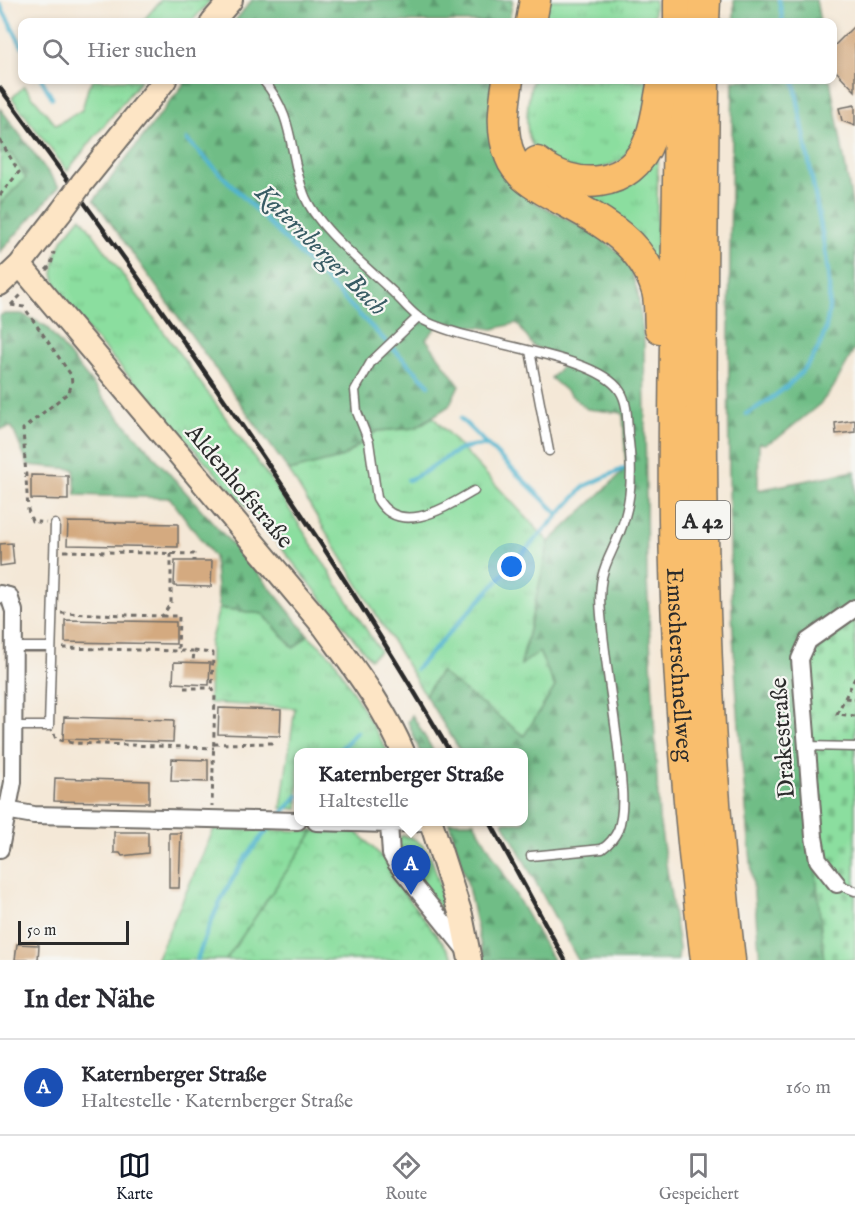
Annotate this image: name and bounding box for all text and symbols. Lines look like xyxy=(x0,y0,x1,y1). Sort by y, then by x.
search box xyxy=(18,18,837,84)
icon: search xyxy=(39,35,72,68)
text: Hier suchen xyxy=(87,37,197,65)
water label: Katernberger Bach xyxy=(246,176,394,324)
street label: Aldenhofstraße xyxy=(177,418,300,555)
road number: A 42 xyxy=(676,501,730,539)
your location xyxy=(497,552,526,581)
street label: Emscherschnellweg xyxy=(658,567,700,764)
street label: Drakestraße xyxy=(764,676,803,800)
popup xyxy=(294,748,528,826)
text: Katernberger Straße xyxy=(318,761,504,789)
text: Haltestelle xyxy=(318,789,409,814)
pin: A xyxy=(392,846,430,895)
scale bar xyxy=(18,918,129,946)
text: 50 m xyxy=(27,921,56,941)
text: In der Nähe xyxy=(24,983,155,1016)
text: Katernberger Straße xyxy=(81,1061,267,1089)
text: A xyxy=(37,1075,50,1100)
text: 160 m xyxy=(785,1075,831,1100)
text: Haltestelle · Katernberger Straße xyxy=(81,1089,353,1114)
tab: Karte xyxy=(116,1149,153,1205)
tab: Route xyxy=(385,1149,427,1205)
tab: Gespeichert xyxy=(659,1149,739,1205)

